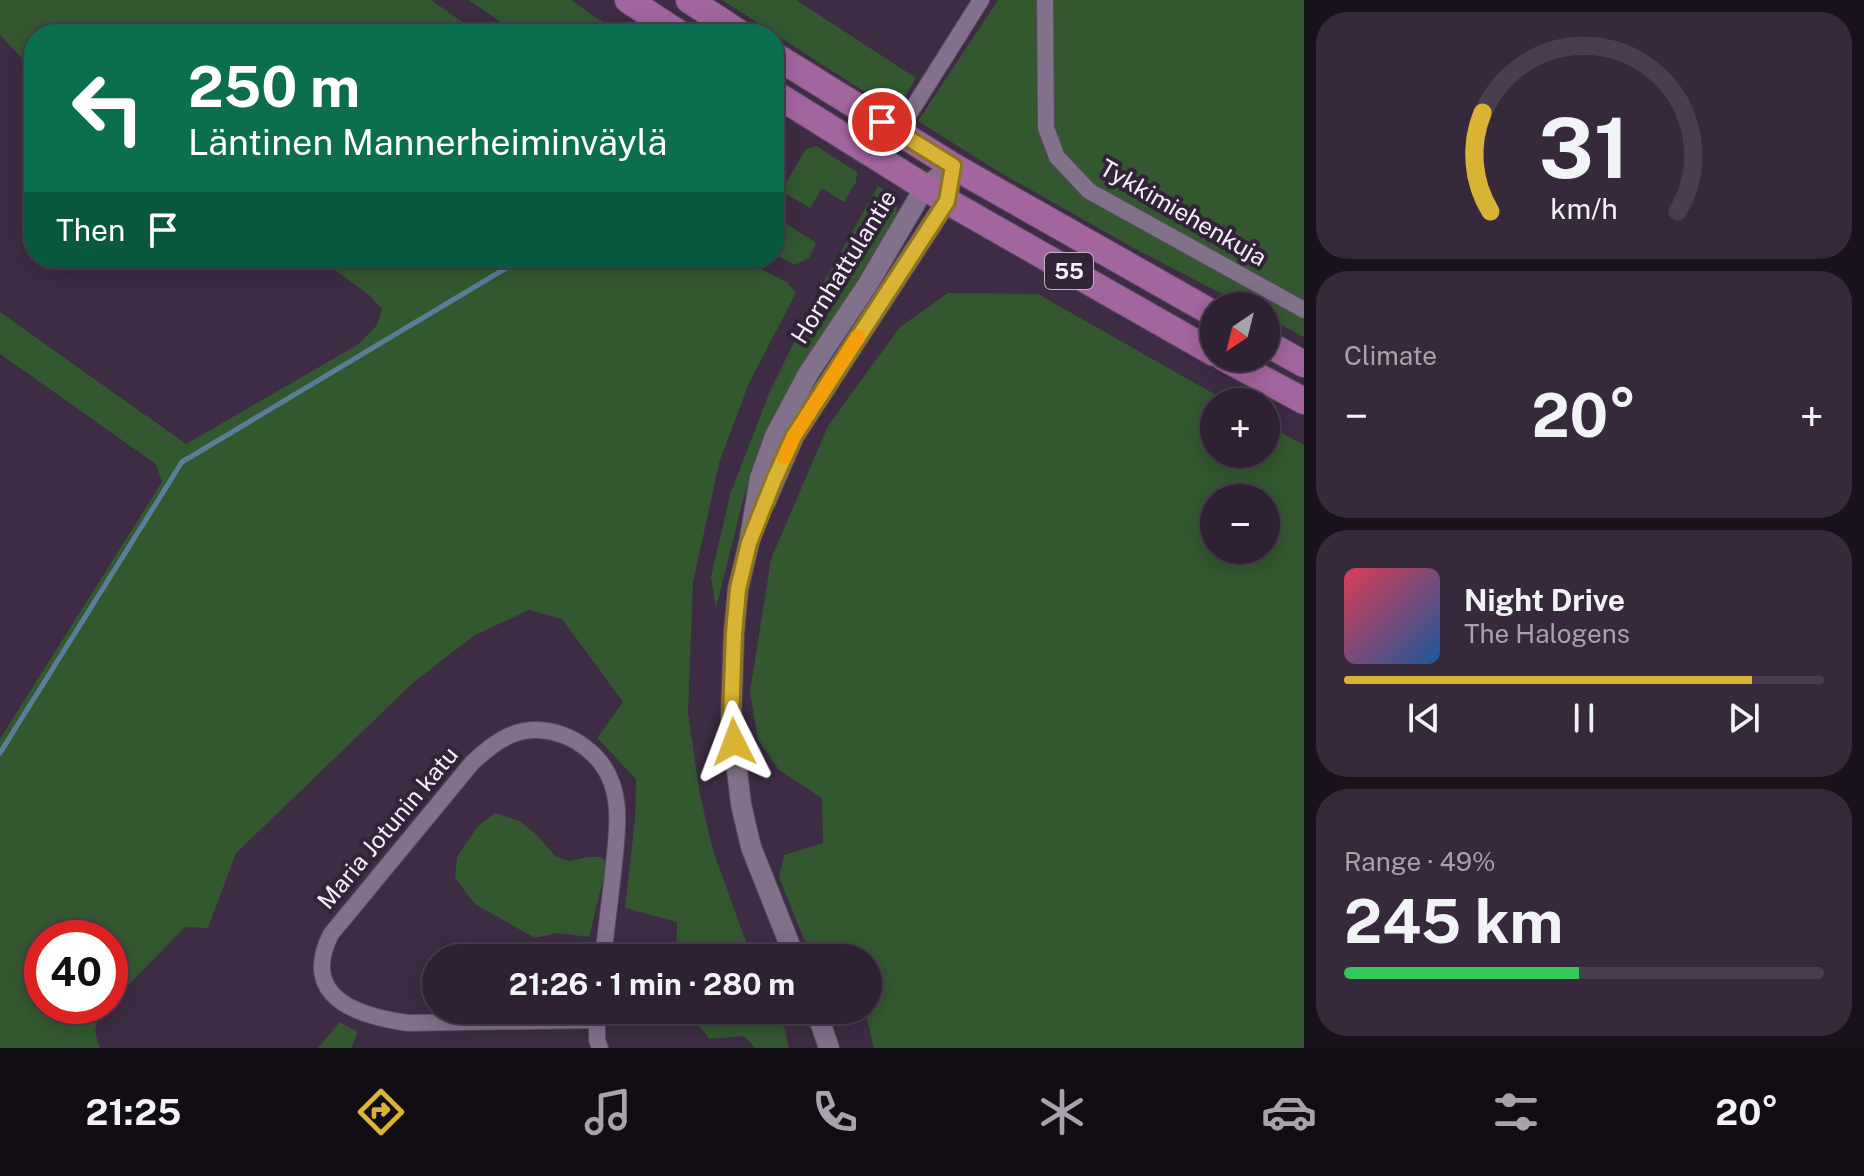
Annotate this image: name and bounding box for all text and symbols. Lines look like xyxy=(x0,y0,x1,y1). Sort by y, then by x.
text: 250 m xyxy=(188,54,360,120)
icon: left xyxy=(56,56,160,160)
pin xyxy=(848,88,916,156)
text: 31 xyxy=(1539,98,1629,196)
icon: arrive xyxy=(860,100,904,144)
text: Läntinen Mannerheiminväylä xyxy=(188,121,667,163)
street label: Tykkimiehenkuja xyxy=(1095,153,1272,271)
street label: Hornhattulantie xyxy=(785,185,902,348)
text: km/h xyxy=(1550,192,1618,225)
icon: arrive xyxy=(141,208,185,252)
text: Then xyxy=(56,212,125,248)
road number: 55 xyxy=(1045,253,1093,289)
north arrow xyxy=(1200,292,1280,372)
map controls xyxy=(1200,292,1280,564)
text: Climate xyxy=(1344,340,1437,371)
text: 20° xyxy=(1531,380,1637,451)
button: + xyxy=(1200,388,1280,468)
text: − xyxy=(1344,390,1368,442)
text: + xyxy=(1800,390,1824,442)
button: − xyxy=(1200,484,1280,564)
text: Night Drive xyxy=(1464,582,1625,618)
text: The Halogens xyxy=(1464,618,1630,649)
icon: previous xyxy=(1402,696,1446,740)
icon: pause xyxy=(1562,696,1606,740)
icon: next xyxy=(1722,696,1766,740)
position arrow xyxy=(692,700,776,784)
street label: Maria Jotunin katu xyxy=(311,741,463,914)
text: Range · 49% xyxy=(1344,846,1496,877)
text: 245 km xyxy=(1344,886,1563,957)
speed limit sign: 40 xyxy=(24,920,128,1024)
text: 21:26 · 1 min · 280 m xyxy=(509,966,795,1002)
icon: directions xyxy=(353,1084,409,1140)
icon: music xyxy=(580,1084,636,1140)
icon: phone xyxy=(807,1084,863,1140)
icon: climate xyxy=(1034,1084,1090,1140)
icon: car xyxy=(1261,1084,1317,1140)
icon: filters xyxy=(1488,1084,1544,1140)
text: 21:25 xyxy=(86,1091,181,1133)
text: 20° xyxy=(1715,1091,1778,1133)

